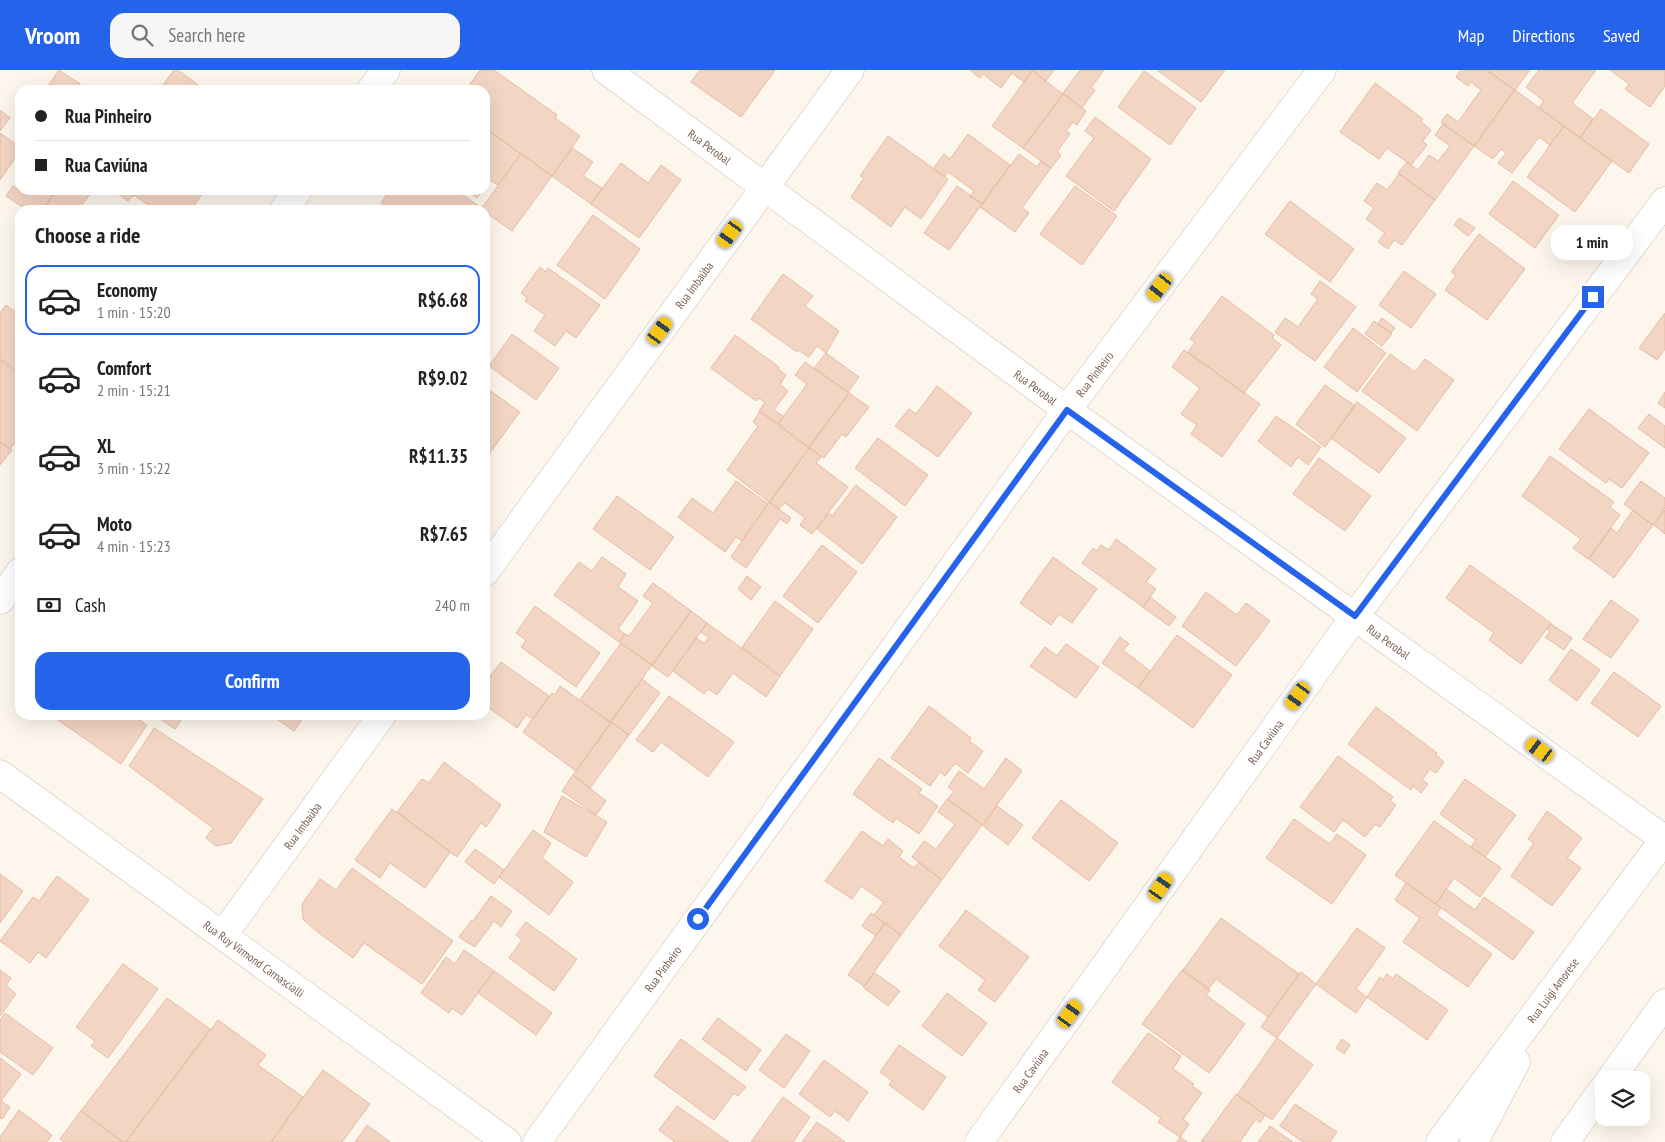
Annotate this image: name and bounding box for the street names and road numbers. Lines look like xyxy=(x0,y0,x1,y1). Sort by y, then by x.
street label: Rua Perobal xyxy=(685,126,734,167)
street label: Rua Imbaúba xyxy=(672,258,716,311)
street label: Rua Pinheiro xyxy=(1072,348,1116,399)
street label: Rua Perobal xyxy=(1011,366,1060,408)
street label: Rua Perobal xyxy=(1364,621,1413,662)
street label: Rua Caviúna xyxy=(1244,716,1286,767)
street label: Rua Imbaúba xyxy=(280,799,324,852)
street label: Rua Ruy Virmond Carnascialli xyxy=(201,917,307,1000)
street label: Rua Pinheiro xyxy=(641,943,684,995)
street label: Rua Luigi Amorese xyxy=(1524,955,1581,1025)
street label: Rua Caviúna xyxy=(1009,1045,1051,1096)

